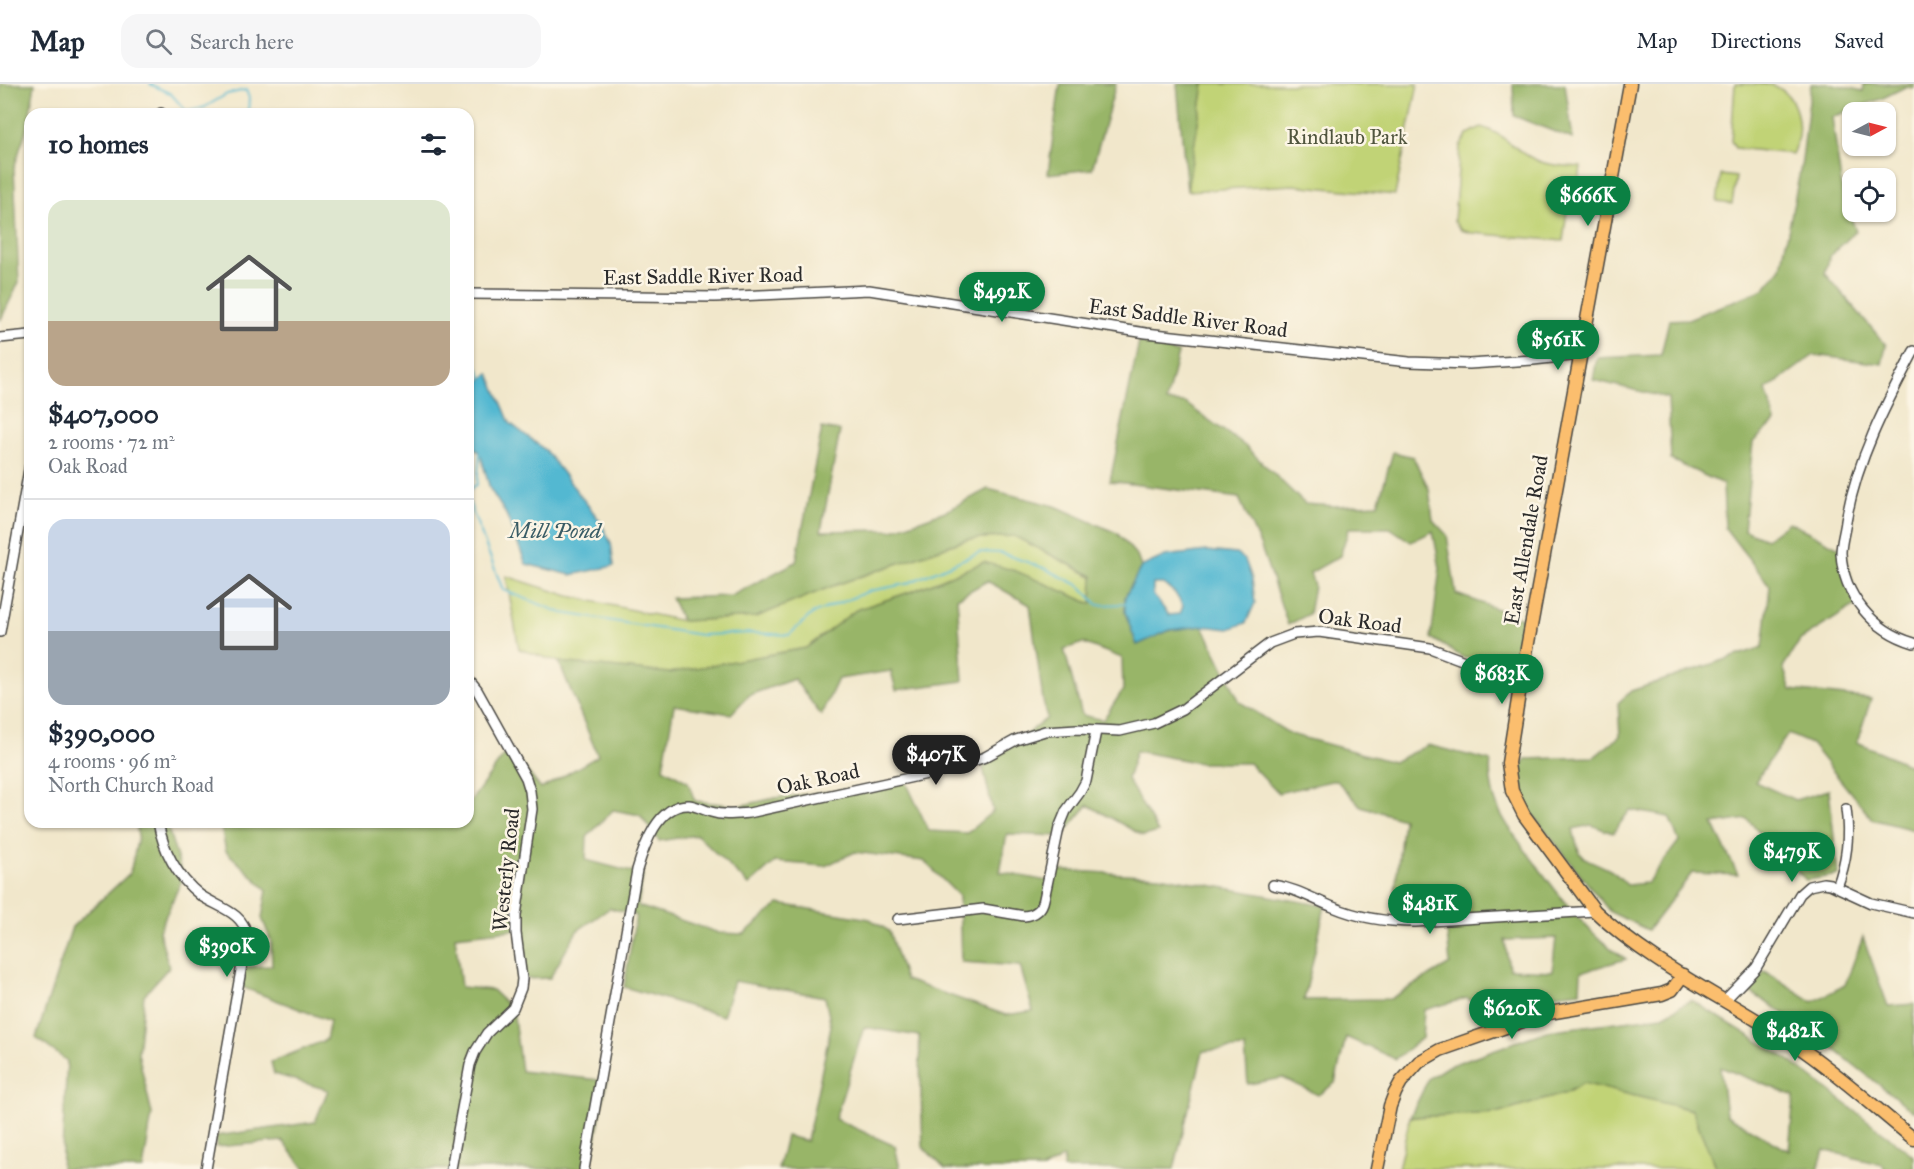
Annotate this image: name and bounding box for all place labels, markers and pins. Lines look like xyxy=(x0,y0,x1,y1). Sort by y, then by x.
pin: $666K xyxy=(1546,176,1630,227)
pin: $492K xyxy=(960,272,1044,323)
pin: $561K xyxy=(1516,320,1600,371)
pin: $683K xyxy=(1460,654,1544,705)
pin: $407K xyxy=(894,735,978,786)
pin: $479K xyxy=(1750,832,1834,883)
pin: $481K xyxy=(1388,884,1472,935)
pin: $390K xyxy=(185,927,269,978)
pin: $620K xyxy=(1470,989,1554,1040)
pin: $482K xyxy=(1753,1011,1837,1062)

